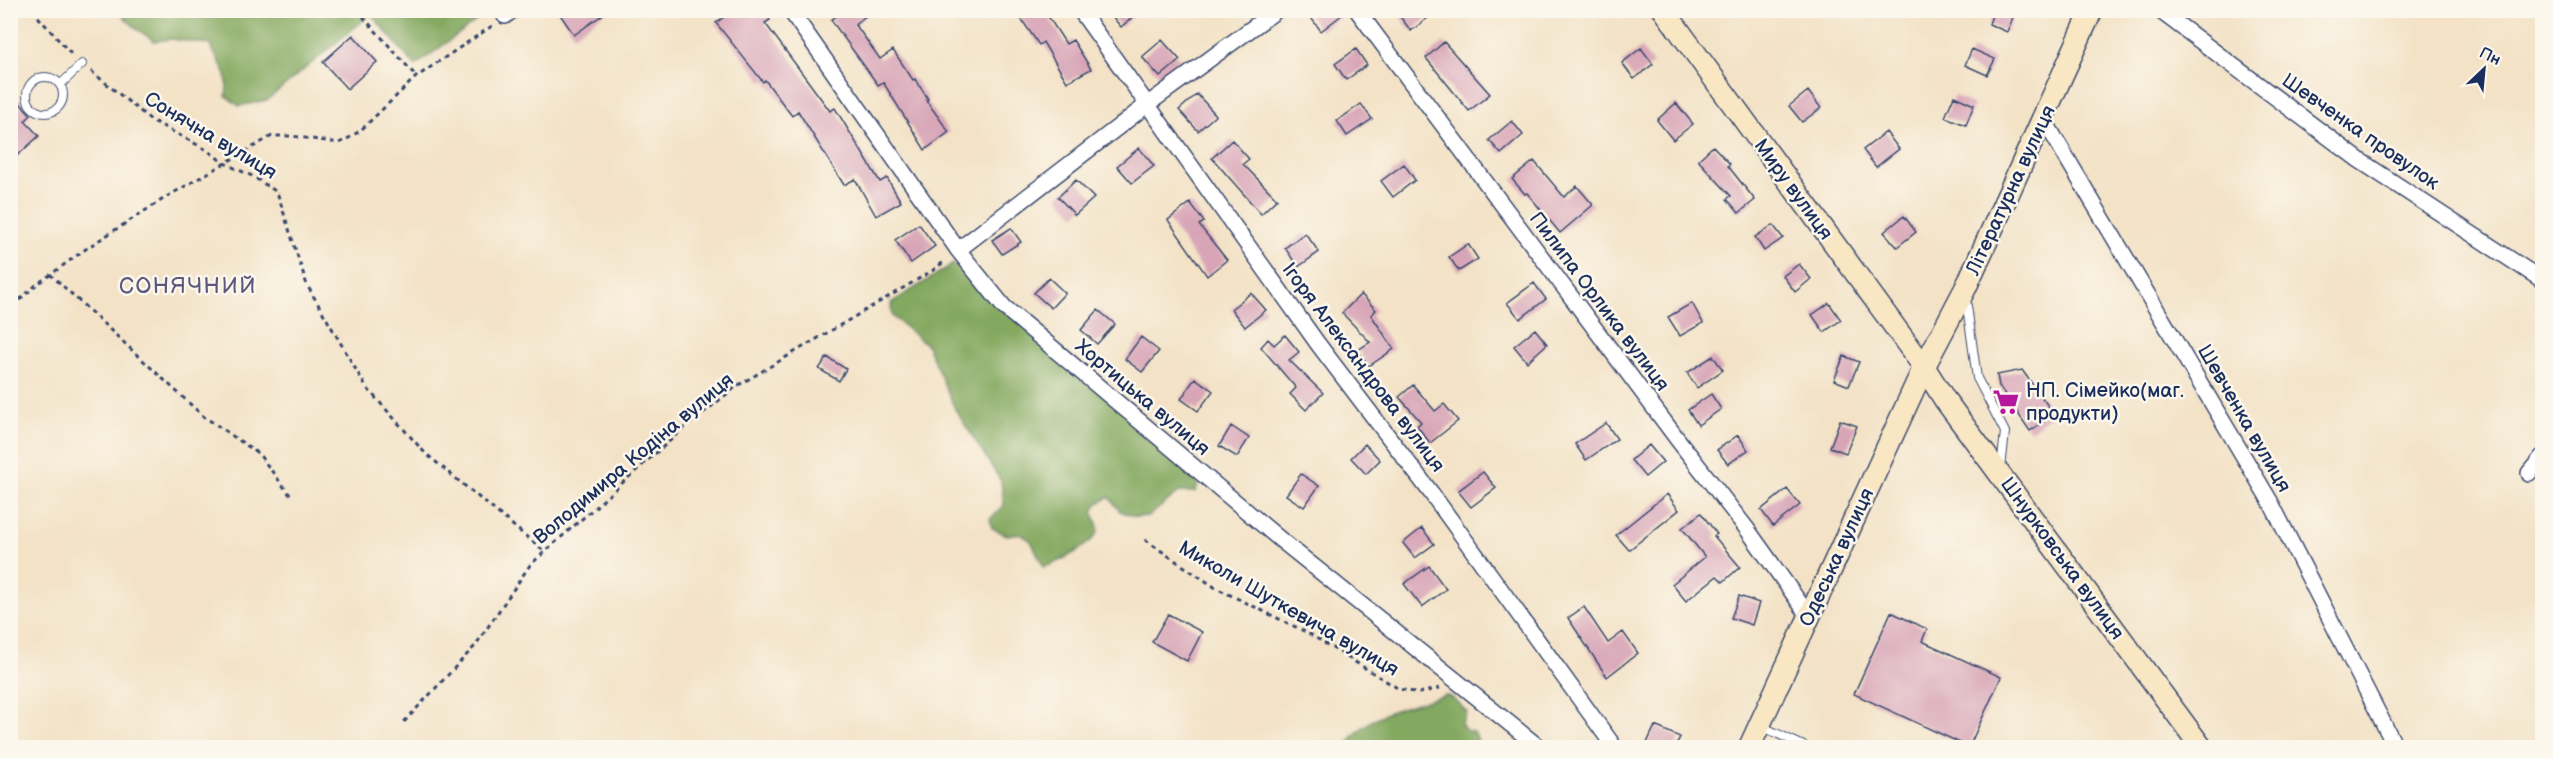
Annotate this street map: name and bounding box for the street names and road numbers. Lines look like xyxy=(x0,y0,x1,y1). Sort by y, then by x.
street label: Шевченка провулок xyxy=(2277,68,2444,195)
street label: Сонячна вулиця xyxy=(140,87,281,185)
street label: Літературна вулиця xyxy=(1961,102,2061,280)
street label: Миру вулиця xyxy=(1749,134,1838,245)
street label: Пилипа Орлика вулиця xyxy=(1524,207,1674,396)
street label: Ігоря Александрова вулиця xyxy=(1277,258,1450,477)
street label: Хортицька вулиця xyxy=(1070,335,1214,461)
street label: Шевченка вулиця xyxy=(2192,340,2296,497)
street label: Володимира Кодіна вулиця xyxy=(529,368,739,550)
street label: Шнурковська вулиця xyxy=(1995,473,2129,644)
street label: Одеська вулиця xyxy=(1794,484,1879,630)
street label: Миколи Шуткевича вулиця xyxy=(1174,536,1403,682)

